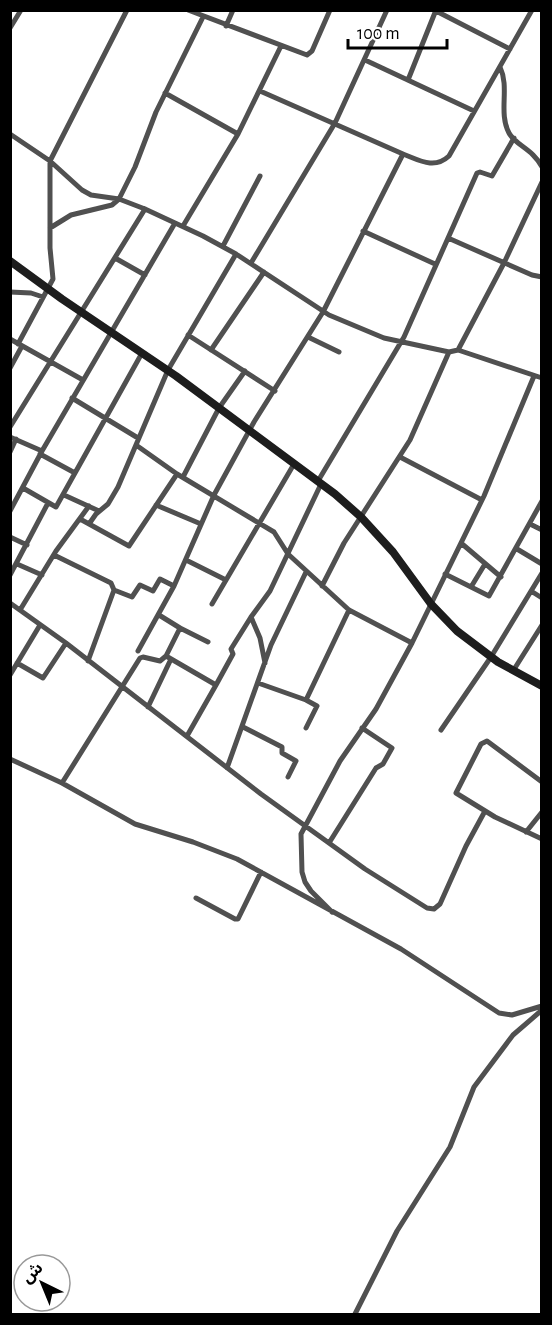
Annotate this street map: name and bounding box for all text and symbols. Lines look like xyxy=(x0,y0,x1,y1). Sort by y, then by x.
scale bar xyxy=(348,12,447,50)
text: 100 m xyxy=(357,25,400,43)
north arrow xyxy=(12,1253,72,1313)
text: ش xyxy=(19,1259,47,1287)

